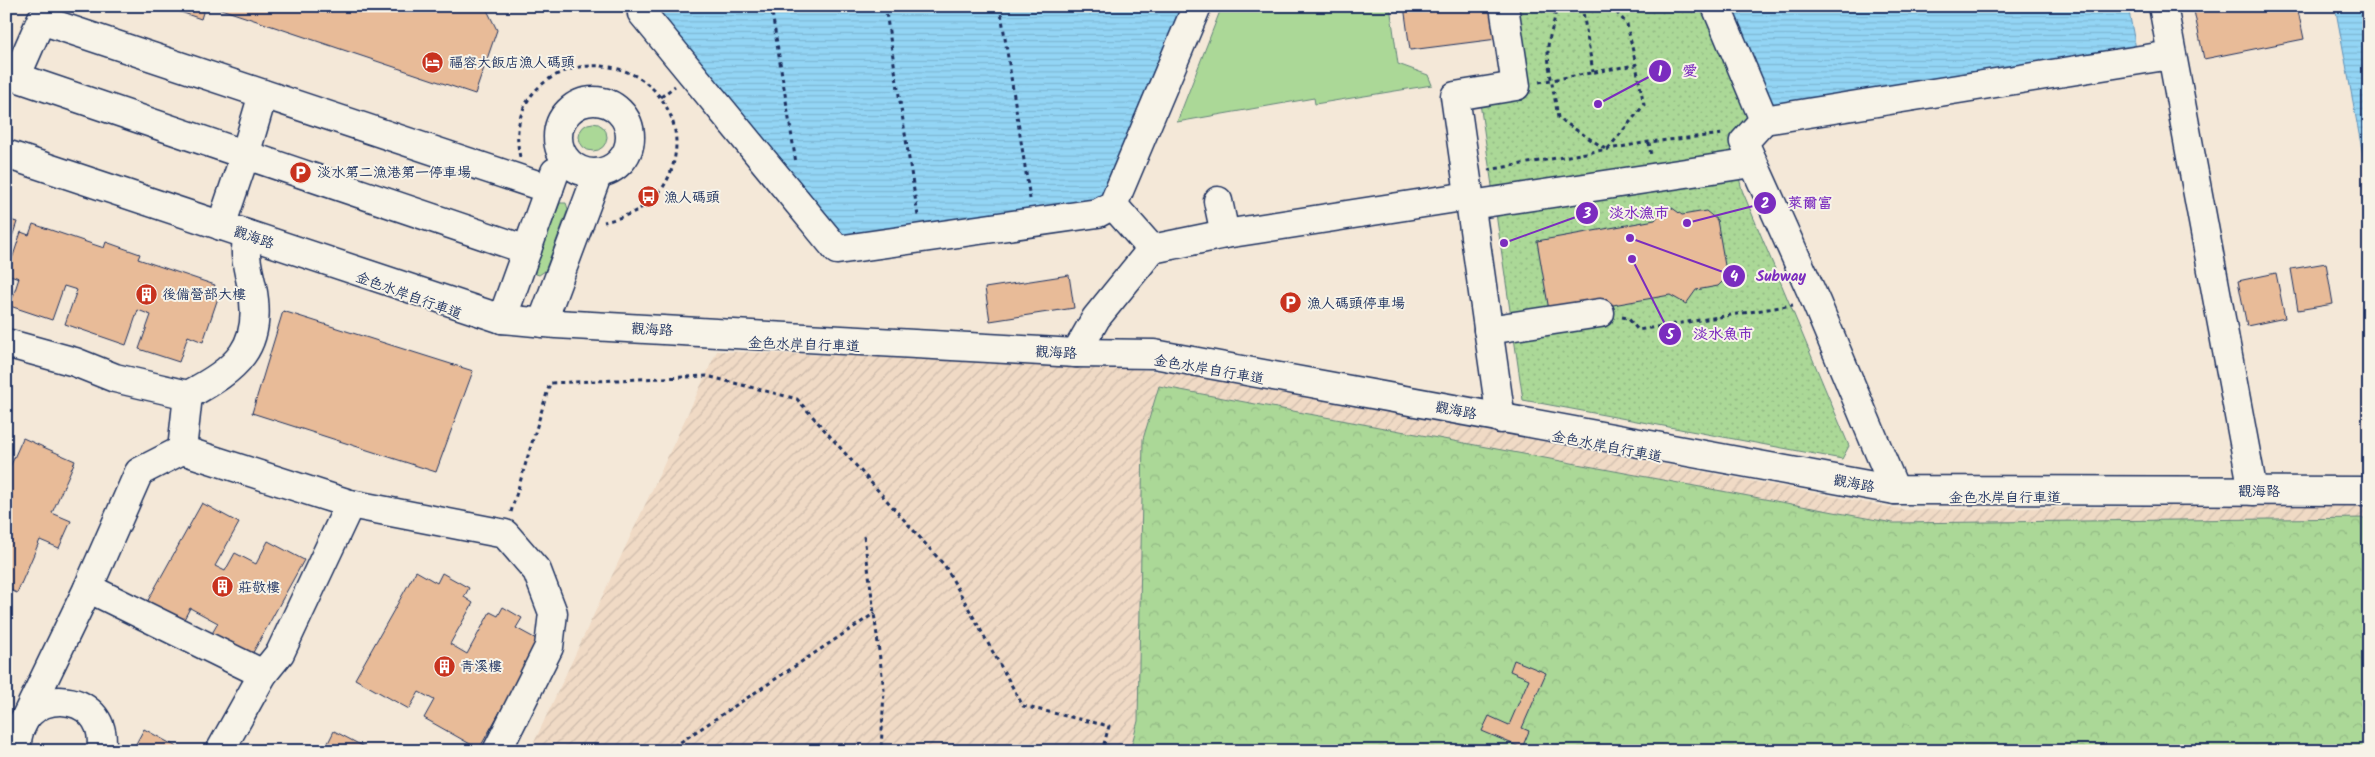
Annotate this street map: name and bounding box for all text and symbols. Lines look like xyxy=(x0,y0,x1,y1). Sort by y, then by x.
hotel icon: 福容大飯店漁人碼頭 xyxy=(421,50,445,74)
place label: 福容大飯店漁人碼頭 xyxy=(449,52,575,74)
callout: 愛 xyxy=(1647,56,1707,86)
text: 1 xyxy=(1658,60,1663,84)
text: 愛 xyxy=(1682,60,1698,84)
parking icon: 淡水第二漁港第一停車場 xyxy=(289,160,313,184)
place label: 淡水第二漁港第一停車場 xyxy=(317,162,471,184)
bus stop icon: 漁人碼頭 xyxy=(636,185,660,209)
place label: 漁人碼頭 xyxy=(664,187,720,209)
callout: 萊爾富 xyxy=(1753,188,1843,218)
text: 2 xyxy=(1761,192,1770,216)
text: 萊爾富 xyxy=(1787,192,1833,216)
callout: 淡水漁市 xyxy=(1574,198,1679,228)
text: 3 xyxy=(1582,202,1591,226)
text: 淡水漁市 xyxy=(1609,202,1669,226)
street label: 觀海路 xyxy=(230,221,277,255)
callout: Subway xyxy=(1721,261,1816,291)
text: 4 xyxy=(1730,265,1738,289)
text: Subway xyxy=(1756,265,1806,289)
street label: 金色水岸自行車道 xyxy=(352,266,465,325)
building icon: 後備營部大樓 xyxy=(134,282,158,306)
place label: 後備營部大樓 xyxy=(162,284,246,306)
parking icon: 漁人碼頭停車場 xyxy=(1279,291,1303,315)
place label: 漁人碼頭停車場 xyxy=(1307,293,1405,315)
street label: 觀海路 xyxy=(630,318,673,342)
callout: 淡水魚市 xyxy=(1658,319,1763,349)
text: 5 xyxy=(1665,323,1675,347)
text: 淡水魚市 xyxy=(1693,323,1753,347)
street label: 金色水岸自行車道 xyxy=(748,332,860,358)
street label: 觀海路 xyxy=(1034,341,1077,365)
street label: 金色水岸自行車道 xyxy=(1152,349,1266,391)
street label: 觀海路 xyxy=(1433,396,1479,426)
street label: 金色水岸自行車道 xyxy=(1550,425,1664,468)
street label: 觀海路 xyxy=(1831,470,1876,498)
street label: 觀海路 xyxy=(2238,481,2280,503)
street label: 金色水岸自行車道 xyxy=(1949,487,2061,509)
building icon: 莊敬樓 xyxy=(210,575,234,599)
place label: 莊敬樓 xyxy=(238,577,280,599)
building icon: 青溪樓 xyxy=(432,654,456,678)
place label: 青溪樓 xyxy=(460,656,502,678)

